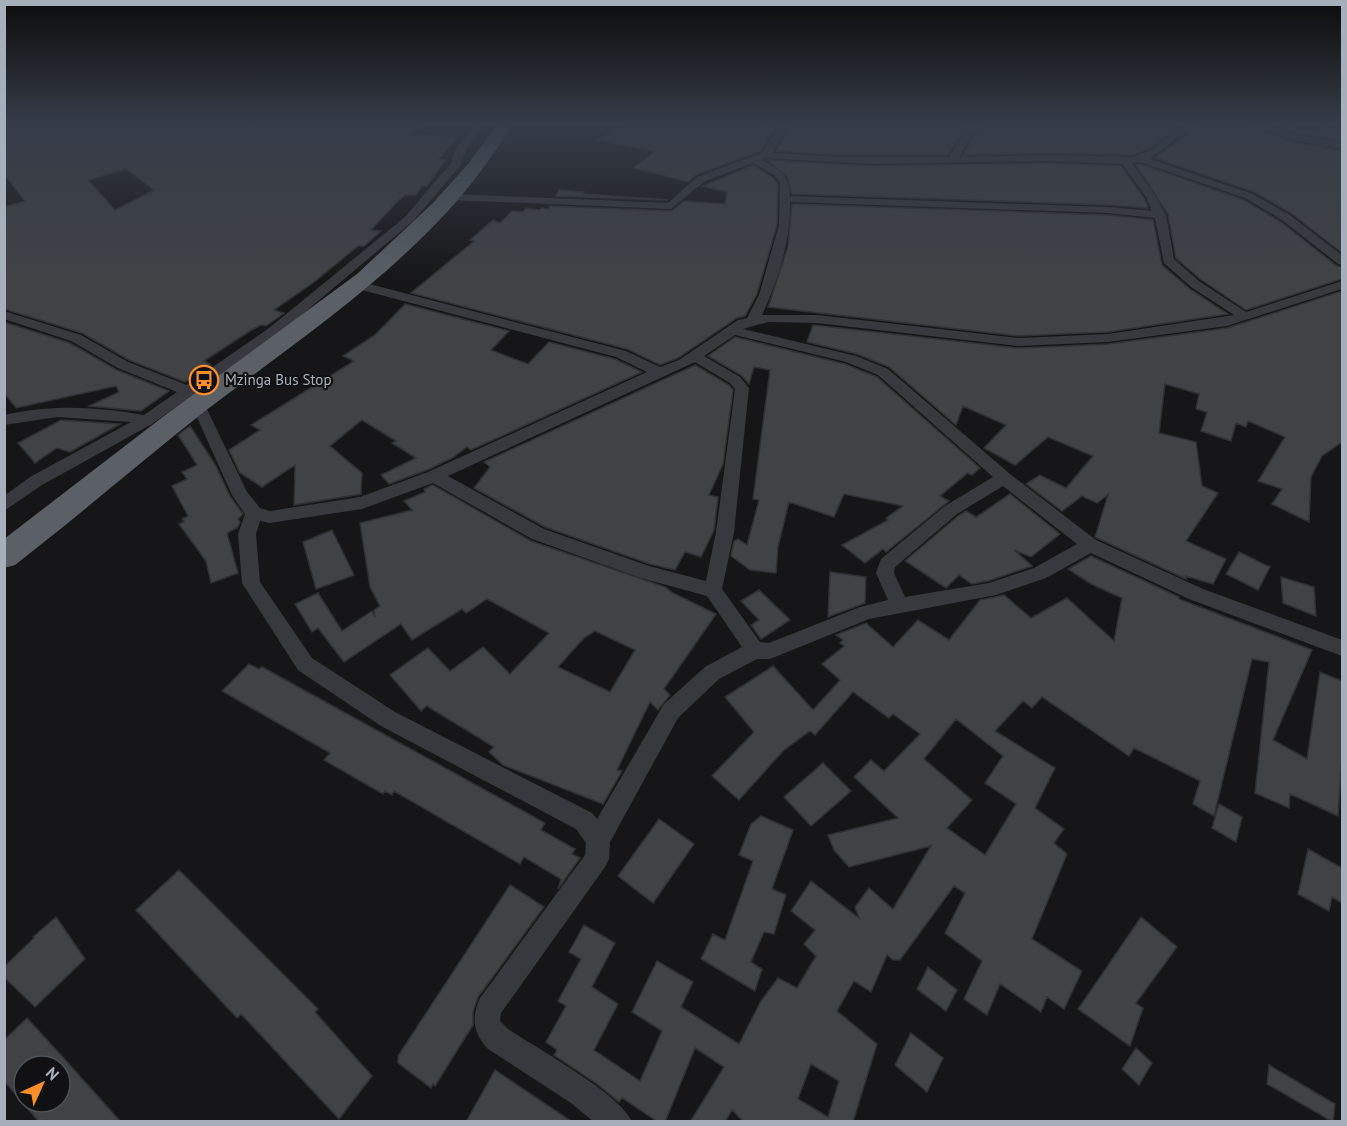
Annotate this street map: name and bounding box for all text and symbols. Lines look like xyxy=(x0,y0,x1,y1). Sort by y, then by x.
bus stop icon: Mzinga Bus Stop xyxy=(188,364,220,396)
place label: Mzinga Bus Stop xyxy=(225,370,332,389)
north arrow xyxy=(12,1054,72,1114)
text: N xyxy=(42,1063,63,1084)

